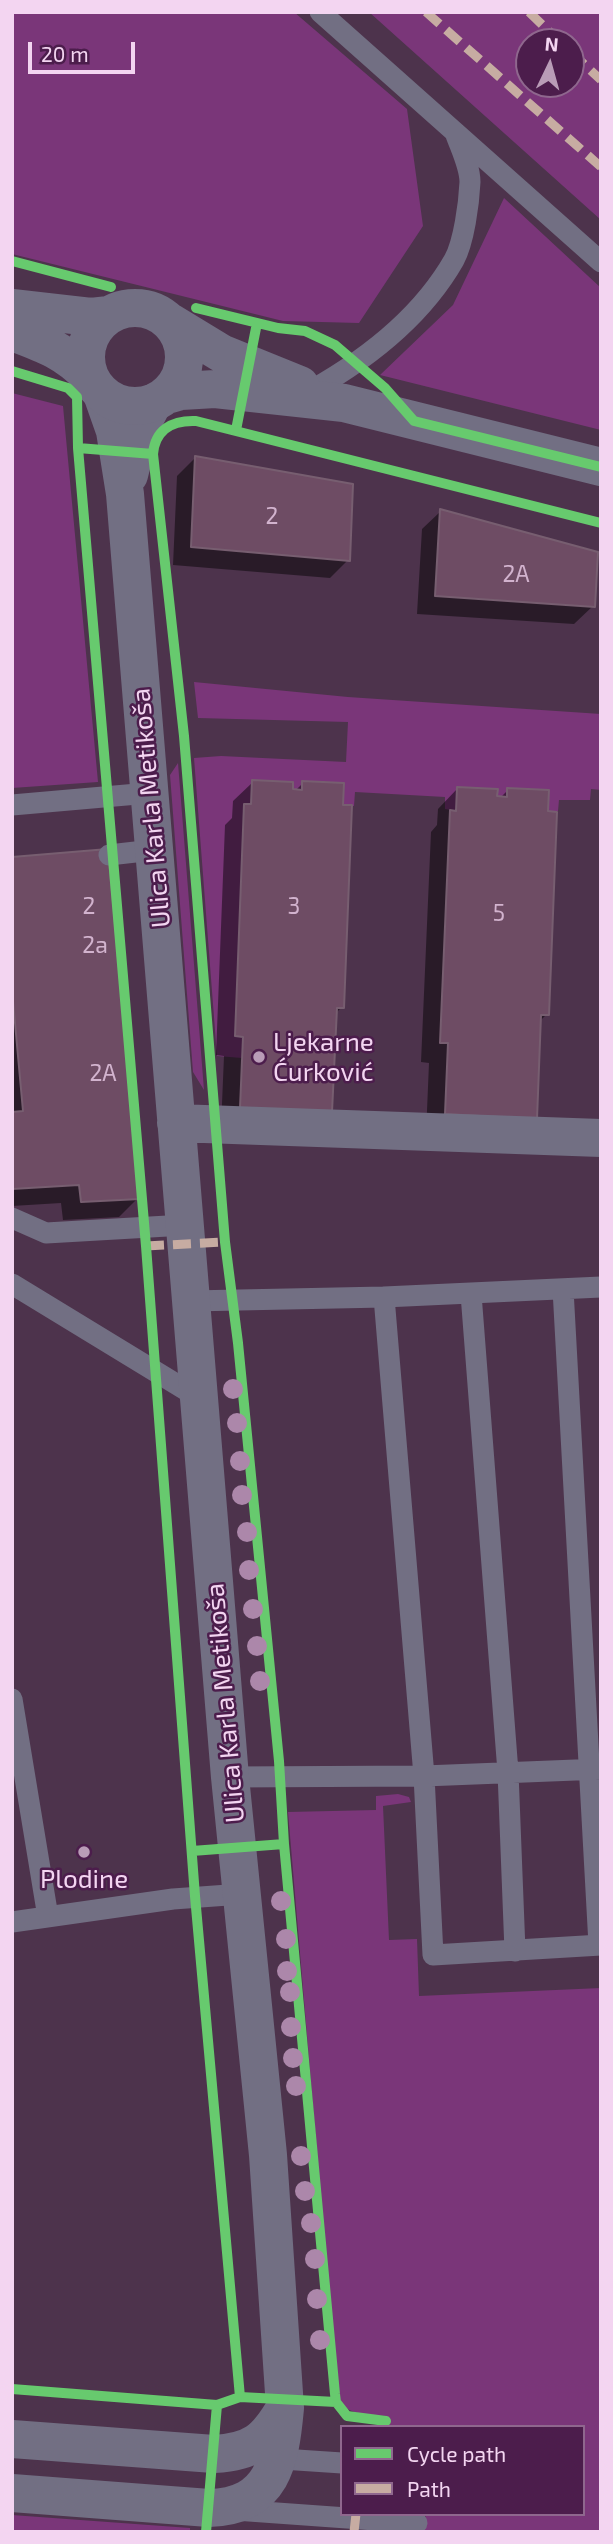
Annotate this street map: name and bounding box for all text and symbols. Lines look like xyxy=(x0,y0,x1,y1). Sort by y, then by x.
scale bar xyxy=(32,28,138,72)
north arrow xyxy=(515,28,585,98)
text: N xyxy=(544,32,560,56)
text: 20 m xyxy=(41,41,89,66)
house number: 2 xyxy=(266,502,278,530)
house number: 2A xyxy=(502,560,530,588)
street label: Ulica Karla Metikoša xyxy=(125,687,177,929)
house number: 2 xyxy=(83,892,95,920)
house number: 3 xyxy=(288,892,300,920)
house number: 5 xyxy=(493,899,505,927)
house number: 2a xyxy=(82,931,108,959)
place label: Ljekarne Ćurković xyxy=(273,1026,374,1088)
marker: Ljekarne Ćurković xyxy=(251,1049,267,1065)
house number: 2A xyxy=(89,1059,117,1087)
street label: Ulica Karla Metikoša xyxy=(199,1582,251,1824)
marker: Plodine xyxy=(76,1844,92,1860)
place label: Plodine xyxy=(40,1863,128,1895)
legend xyxy=(340,2425,585,2516)
text: Cycle path xyxy=(407,2441,506,2466)
text: Path xyxy=(407,2476,451,2501)

